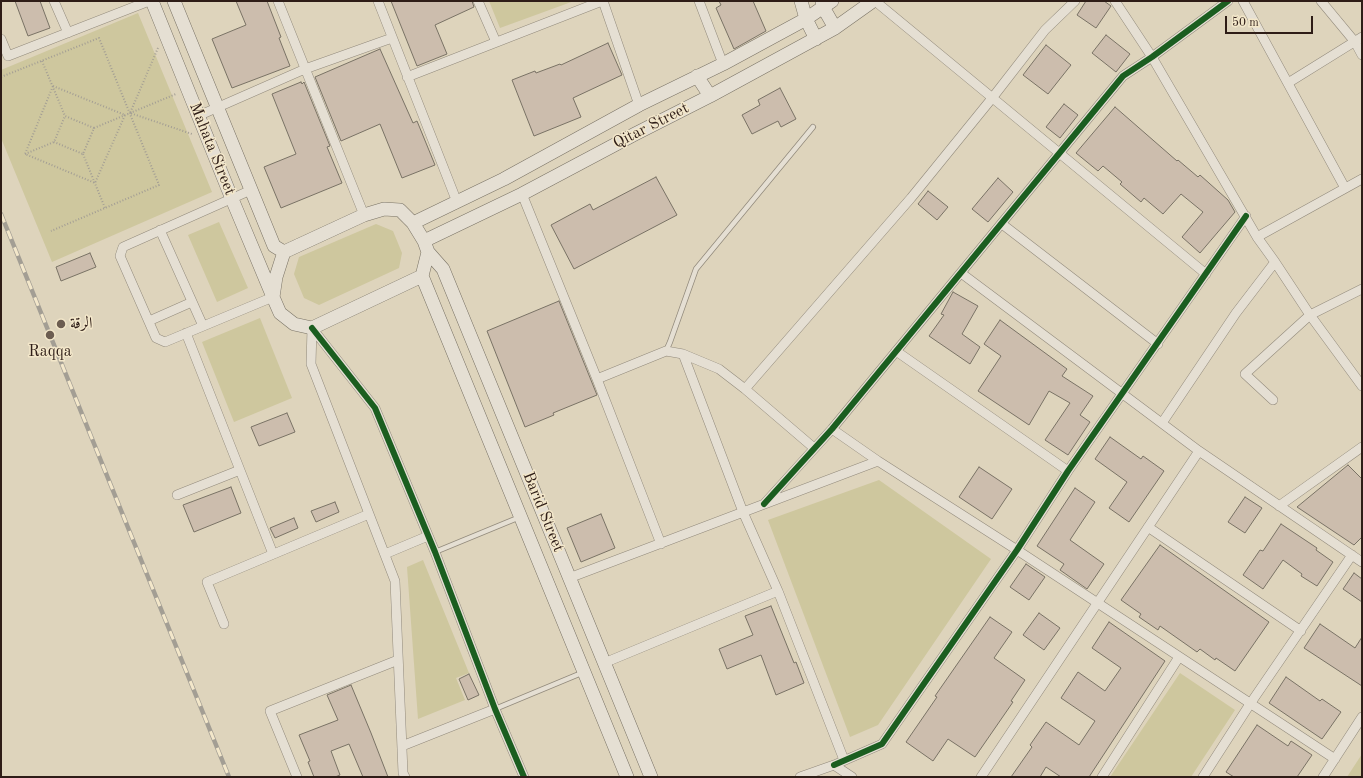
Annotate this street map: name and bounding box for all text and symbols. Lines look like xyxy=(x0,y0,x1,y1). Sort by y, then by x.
scale bar xyxy=(1227,8,1315,34)
text: 50 m xyxy=(1232,17,1259,29)
street label: Qitar Street xyxy=(610,99,692,153)
street label: Mahata Street xyxy=(185,100,239,198)
place label: الرقة xyxy=(70,314,92,334)
marker: الرقة xyxy=(55,318,67,330)
marker: Raqqa xyxy=(44,329,56,341)
place label: Raqqa xyxy=(28,342,72,362)
street label: Barid Street xyxy=(518,469,568,555)

